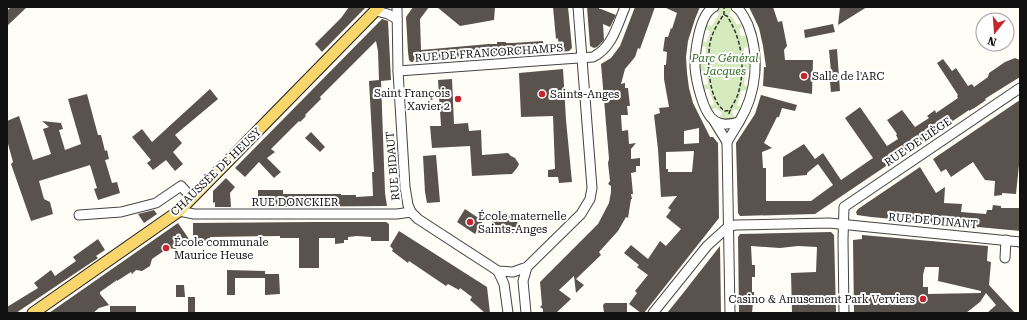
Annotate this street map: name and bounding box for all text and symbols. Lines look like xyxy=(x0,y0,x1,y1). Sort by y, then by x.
north arrow xyxy=(975,12,1015,52)
text: N xyxy=(986,33,998,49)
street label: RUE DE FRANCORCHAMPS xyxy=(414,41,564,65)
park label: Parc Général Jacques xyxy=(690,52,759,78)
place label: Salle de l'ARC xyxy=(812,70,885,83)
marker: Salle de l'ARC xyxy=(799,71,809,81)
place label: Saint François Xavier 2 xyxy=(374,87,450,113)
place label: Saints-Anges xyxy=(550,88,619,101)
marker: Saints-Anges xyxy=(537,89,547,99)
marker: Saint François Xavier 2 xyxy=(453,94,463,104)
street label: RUE DE LIÈGE xyxy=(882,114,954,169)
street label: CHAUSSÉE DE HEUSY xyxy=(167,124,264,219)
street label: RUE BIDAUT xyxy=(384,131,402,201)
street label: RUE DONCKIER xyxy=(252,196,339,209)
place label: École maternelle Saints-Anges xyxy=(478,209,567,236)
street label: RUE DE DINANT xyxy=(888,211,978,231)
marker: École maternelle Saints-Anges xyxy=(465,217,475,227)
place label: École communale Maurice Heuse xyxy=(174,235,268,262)
marker: École communale Maurice Heuse xyxy=(161,243,171,253)
place label: Casino & Amusement Park Verviers xyxy=(729,293,915,306)
marker: Casino & Amusement Park Verviers xyxy=(918,294,928,304)

